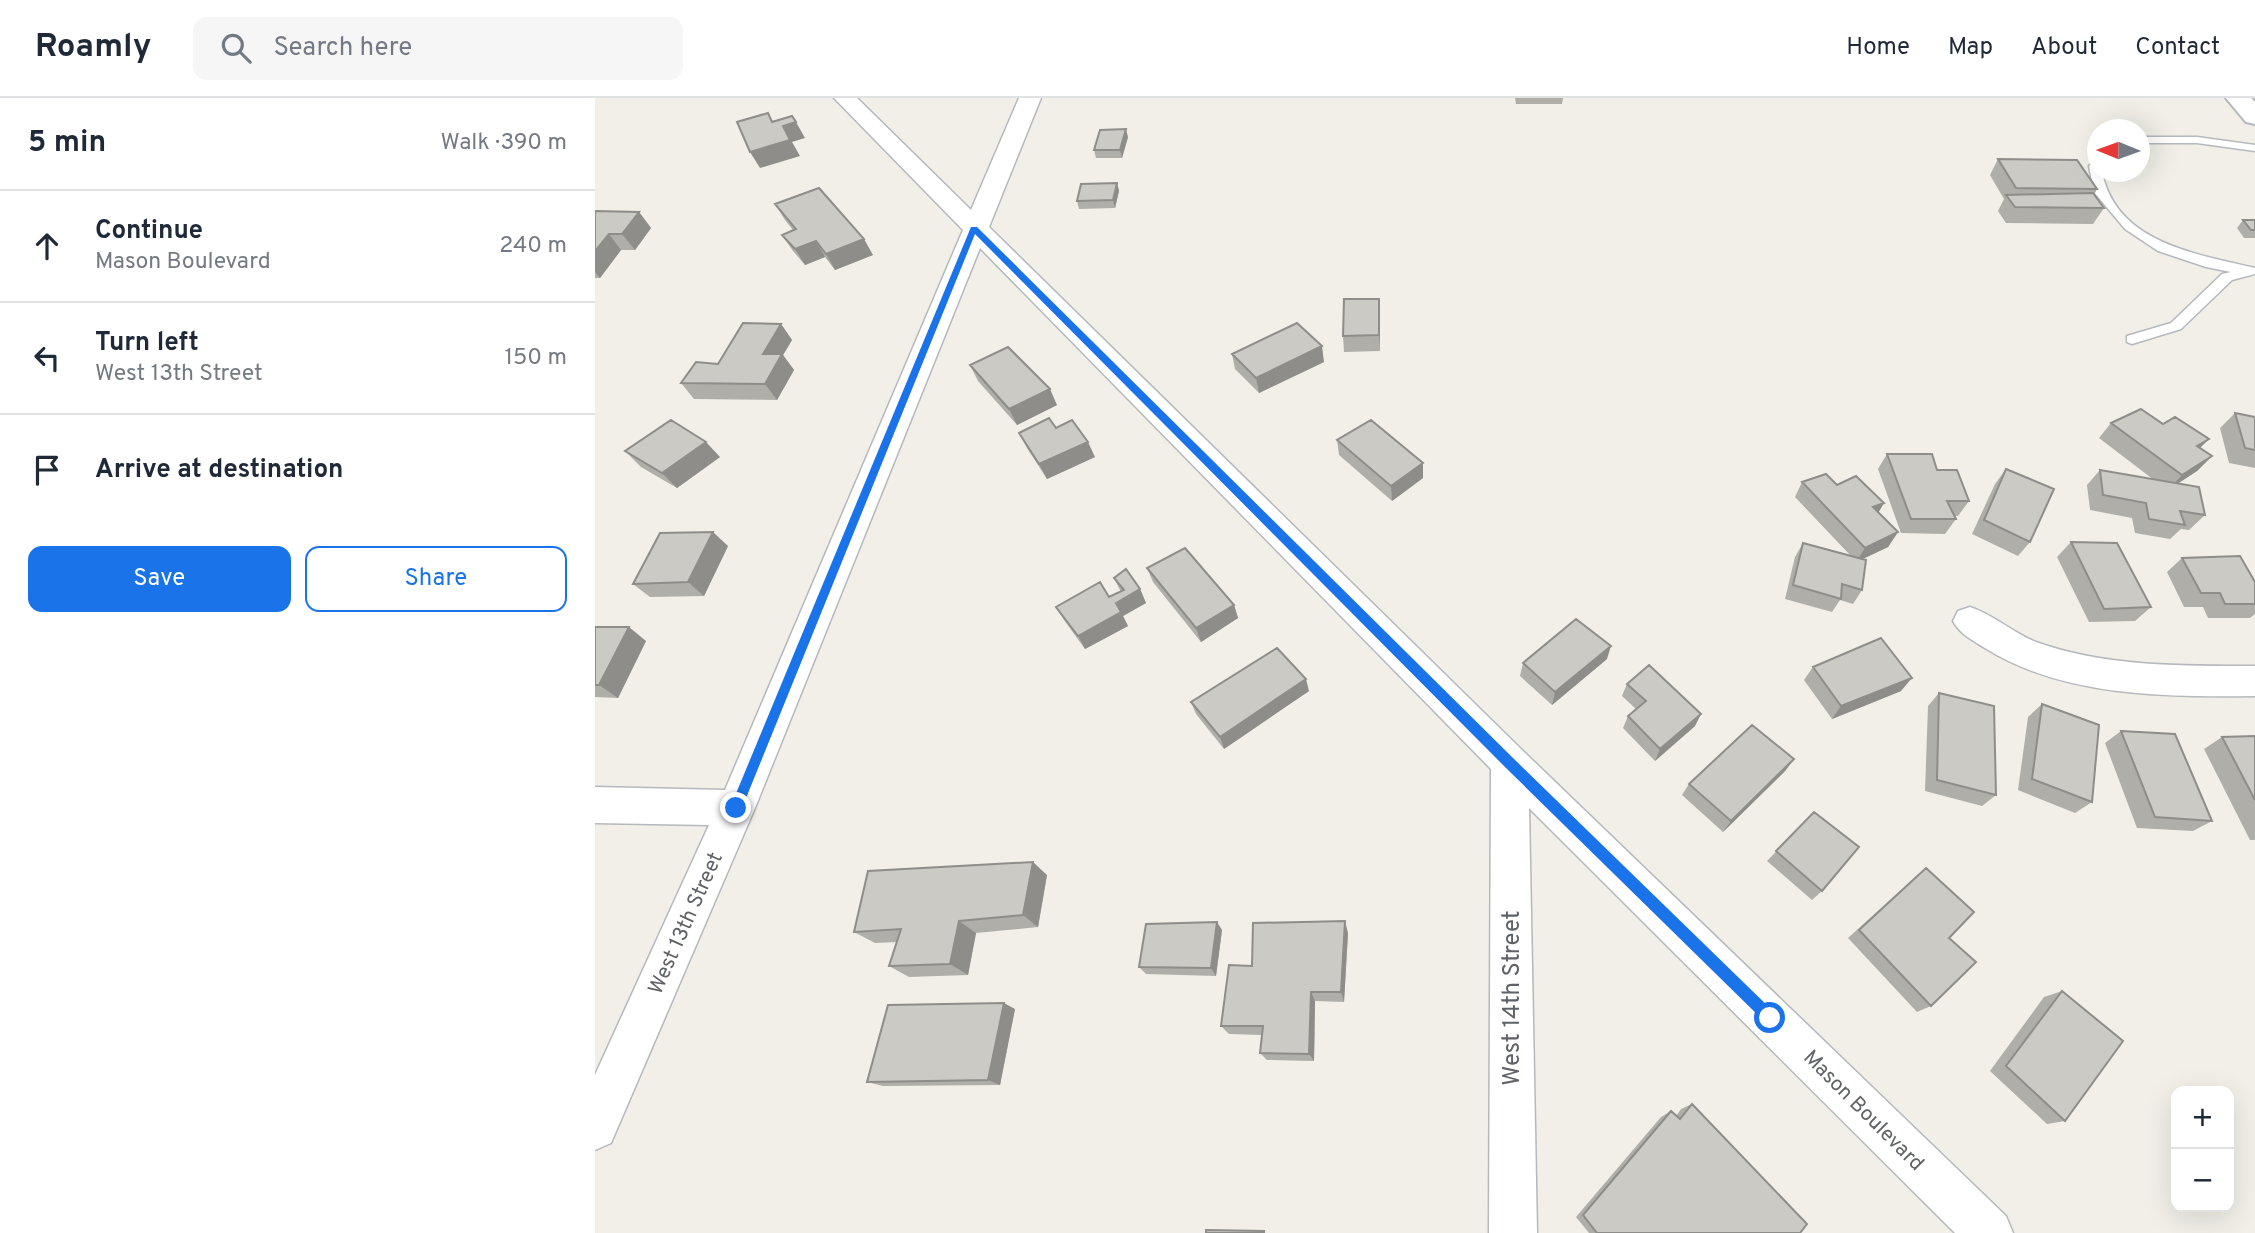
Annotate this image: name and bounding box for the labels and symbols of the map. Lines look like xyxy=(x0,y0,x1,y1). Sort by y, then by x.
north arrow xyxy=(2087,119,2150,182)
route end xyxy=(720,792,751,823)
street label: West 13th Street xyxy=(643,848,730,999)
street label: West 14th Street xyxy=(1498,910,1528,1086)
route start xyxy=(1754,1002,1785,1033)
street label: Mason Boulevard xyxy=(1797,1045,1929,1177)

